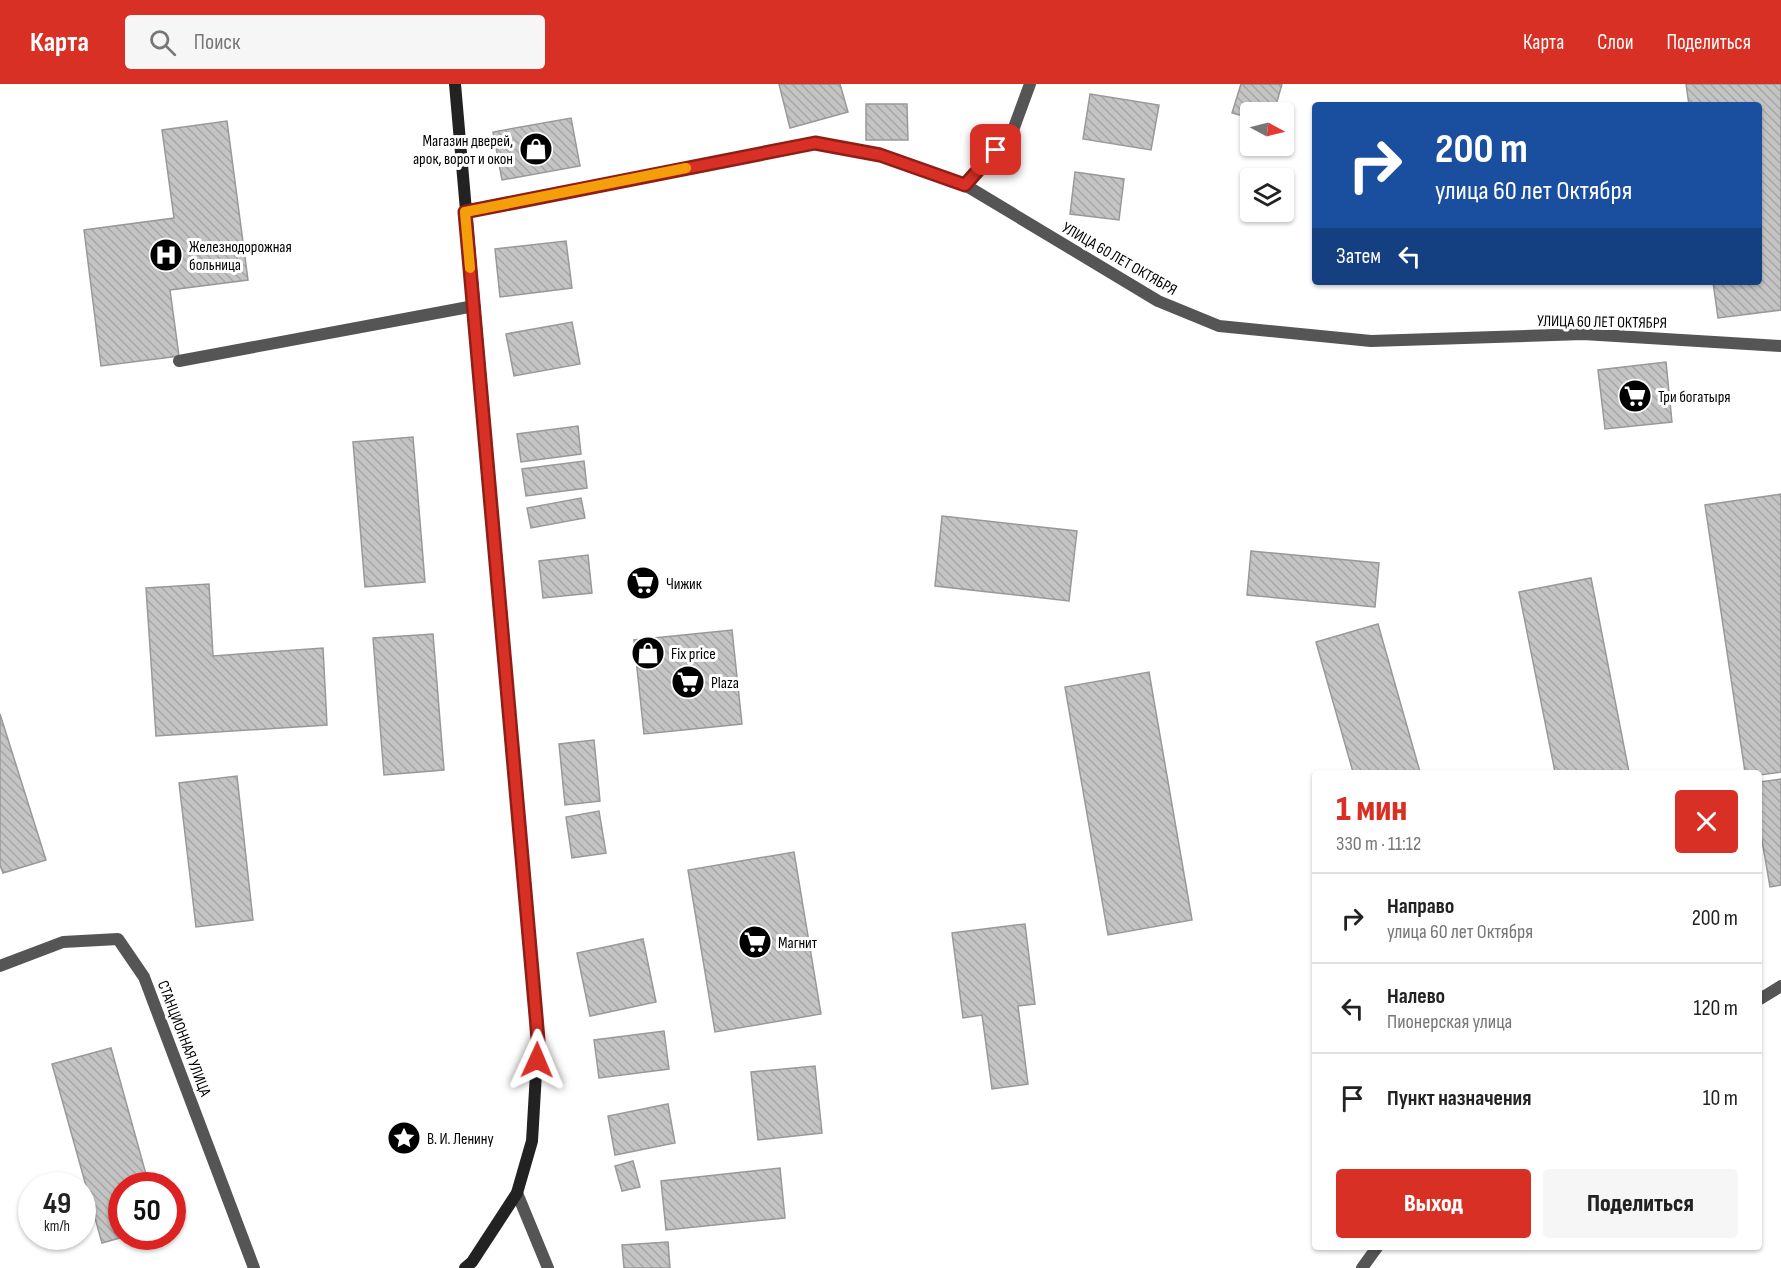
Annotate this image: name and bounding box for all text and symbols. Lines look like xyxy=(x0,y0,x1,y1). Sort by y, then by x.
search box xyxy=(125,15,545,69)
text: Карта xyxy=(30,26,89,59)
icon: search xyxy=(146,26,179,59)
text: Поиск xyxy=(194,29,240,56)
text: Карта xyxy=(1523,30,1564,55)
text: Слои xyxy=(1597,30,1633,55)
text: Поделиться xyxy=(1666,30,1751,55)
north arrow xyxy=(1240,102,1294,156)
map controls xyxy=(1240,102,1294,222)
pin xyxy=(970,124,1021,175)
text: 200 m xyxy=(1435,124,1528,175)
icon: right xyxy=(1336,126,1414,204)
shop icon: Магазин дверей, арок, ворот и окон xyxy=(518,131,554,167)
place label: Магазин дверей, арок, ворот и окон xyxy=(413,132,513,169)
icon: arrive xyxy=(979,133,1012,166)
button: layers xyxy=(1240,168,1294,222)
text: улица 60 лет Октября xyxy=(1435,175,1632,207)
street label: УЛИЦА 60 ЛЕТ ОКТЯБРЯ xyxy=(1058,219,1180,300)
hospital icon: Железнодорожная больница xyxy=(148,237,184,273)
place label: Железнодорожная больница xyxy=(189,238,292,275)
icon: left xyxy=(1393,240,1426,273)
text: Затем xyxy=(1336,243,1381,270)
street label: УЛИЦА 60 ЛЕТ ОКТЯБРЯ xyxy=(1537,312,1667,333)
supermarket icon: Три богатыря xyxy=(1617,378,1653,414)
place label: Три богатыря xyxy=(1658,388,1731,407)
supermarket icon: Чижик xyxy=(625,565,661,601)
place label: Чижик xyxy=(666,575,703,594)
shop icon: Fix price xyxy=(630,635,666,671)
place label: Fix price xyxy=(671,645,716,664)
supermarket icon: Plaza xyxy=(670,664,706,700)
place label: Plaza xyxy=(711,674,739,693)
text: 1 мин xyxy=(1336,788,1407,831)
button: close xyxy=(1675,790,1738,853)
text: 330 m · 11:12 xyxy=(1336,832,1421,856)
text: Направо xyxy=(1387,893,1454,920)
icon: right xyxy=(1336,902,1369,935)
text: 200 m xyxy=(1692,905,1738,932)
text: улица 60 лет Октября xyxy=(1387,920,1533,944)
supermarket icon: Магнит xyxy=(737,924,773,960)
place label: Магнит xyxy=(778,934,818,953)
street label: СТАНЦИОННАЯ УЛИЦА xyxy=(153,978,215,1099)
text: Налево xyxy=(1387,983,1445,1010)
icon: left xyxy=(1336,992,1369,1025)
text: 120 m xyxy=(1694,995,1738,1022)
text: Пионерская улица xyxy=(1387,1010,1512,1034)
position arrow xyxy=(505,1028,569,1092)
icon: arrive xyxy=(1336,1082,1369,1115)
text: Пункт назначения xyxy=(1387,1085,1531,1112)
text: 10 m xyxy=(1703,1085,1738,1112)
place icon: В. И. Ленину xyxy=(386,1120,422,1156)
place label: В. И. Ленину xyxy=(427,1130,494,1149)
button: Выход xyxy=(1336,1169,1531,1238)
button: Поделиться xyxy=(1543,1169,1738,1238)
speed limit sign: 50 xyxy=(108,1172,186,1250)
text: 49 xyxy=(43,1186,71,1222)
text: km/h xyxy=(44,1217,70,1236)

